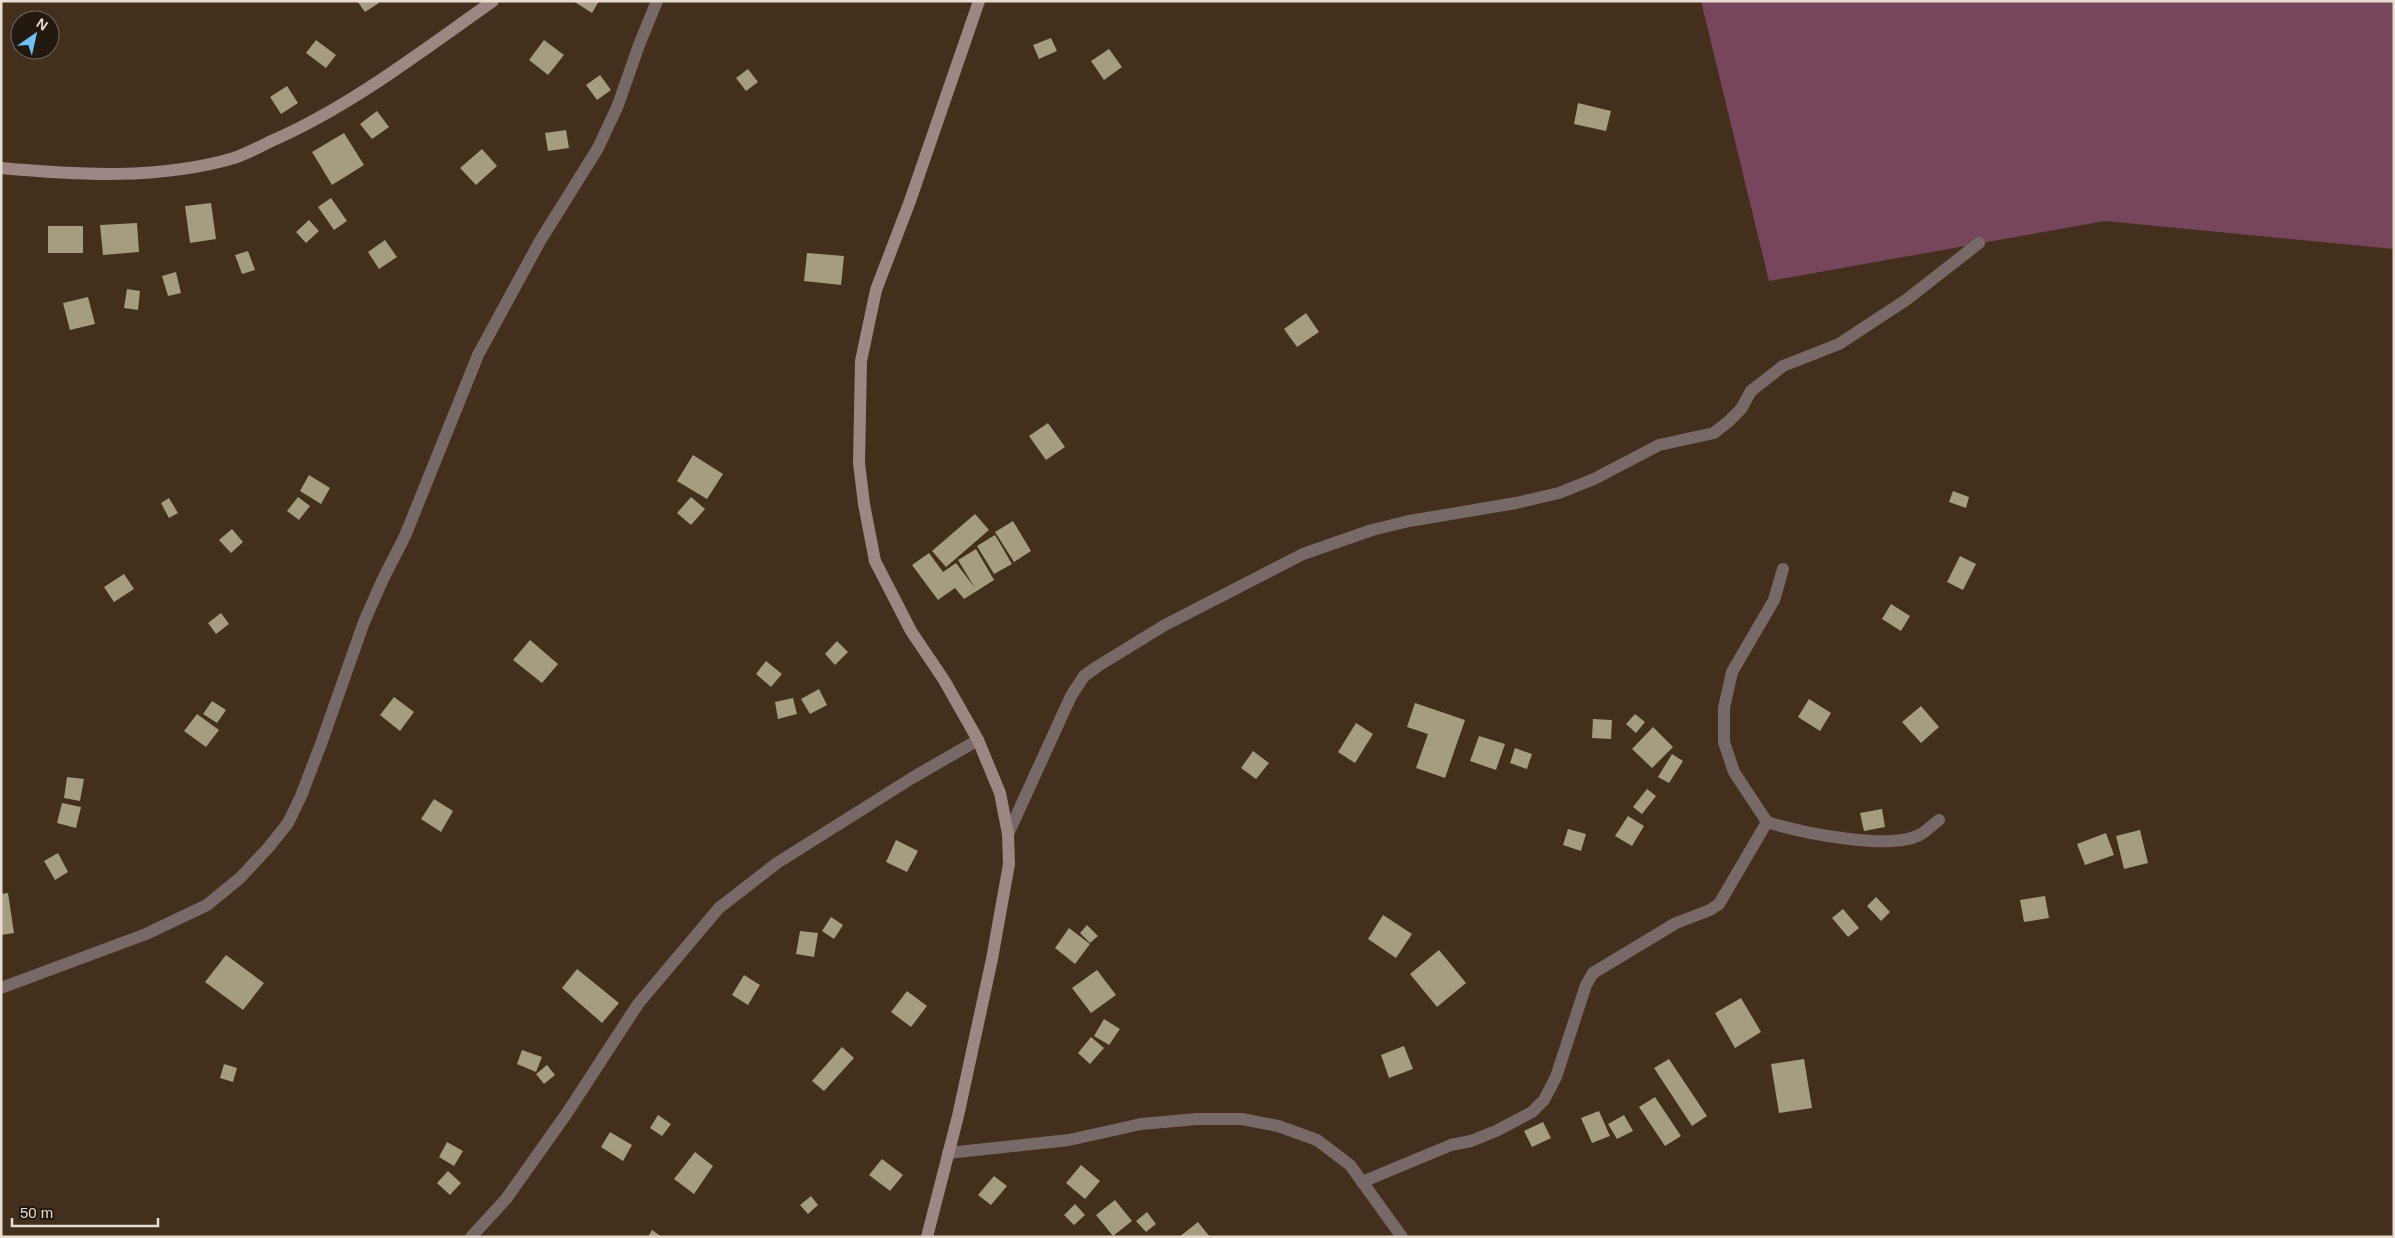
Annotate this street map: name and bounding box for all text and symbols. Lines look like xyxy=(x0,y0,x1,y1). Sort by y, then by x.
north arrow xyxy=(10,10,60,60)
text: N xyxy=(34,15,51,34)
scale bar xyxy=(12,1196,159,1228)
text: 50 m xyxy=(20,1204,53,1221)

